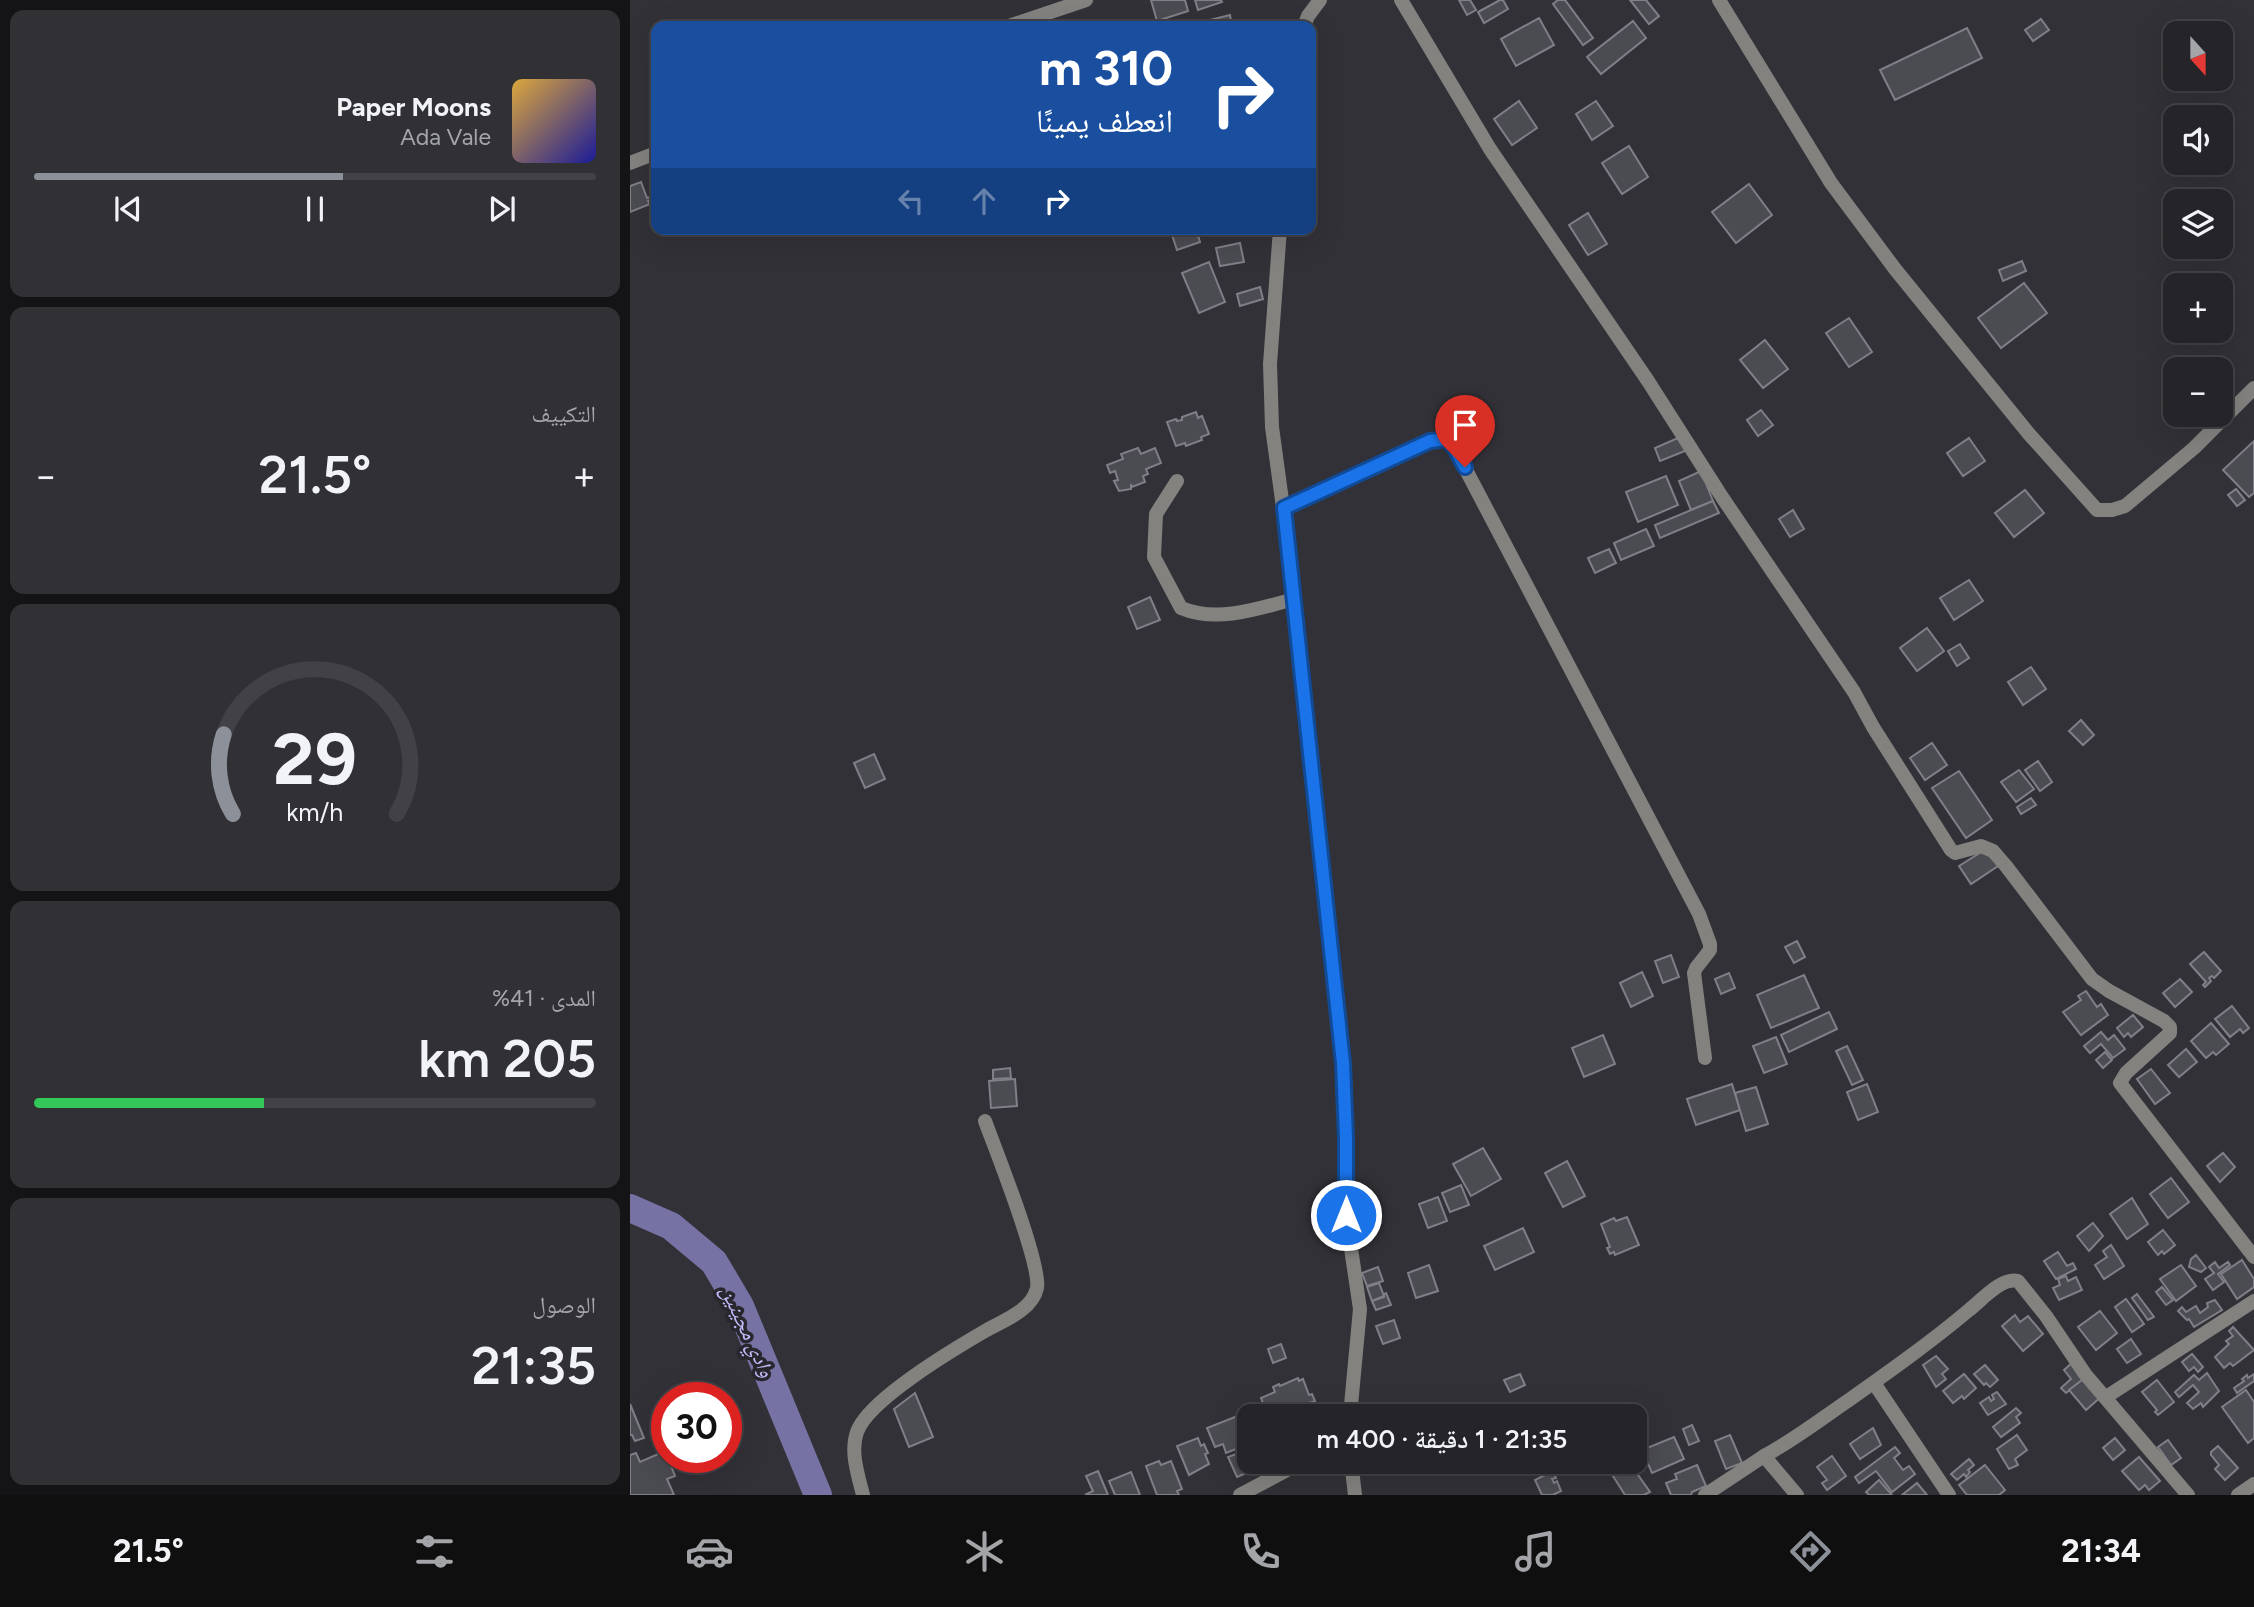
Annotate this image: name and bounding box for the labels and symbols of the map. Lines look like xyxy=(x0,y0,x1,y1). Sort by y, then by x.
north arrow xyxy=(2163,21,2233,91)
pin xyxy=(1435,395,1495,467)
position arrow xyxy=(1309,1178,1383,1252)
water label: وادي مجينين xyxy=(712,1281,780,1383)
speed limit sign: 30 xyxy=(651,1382,742,1473)

